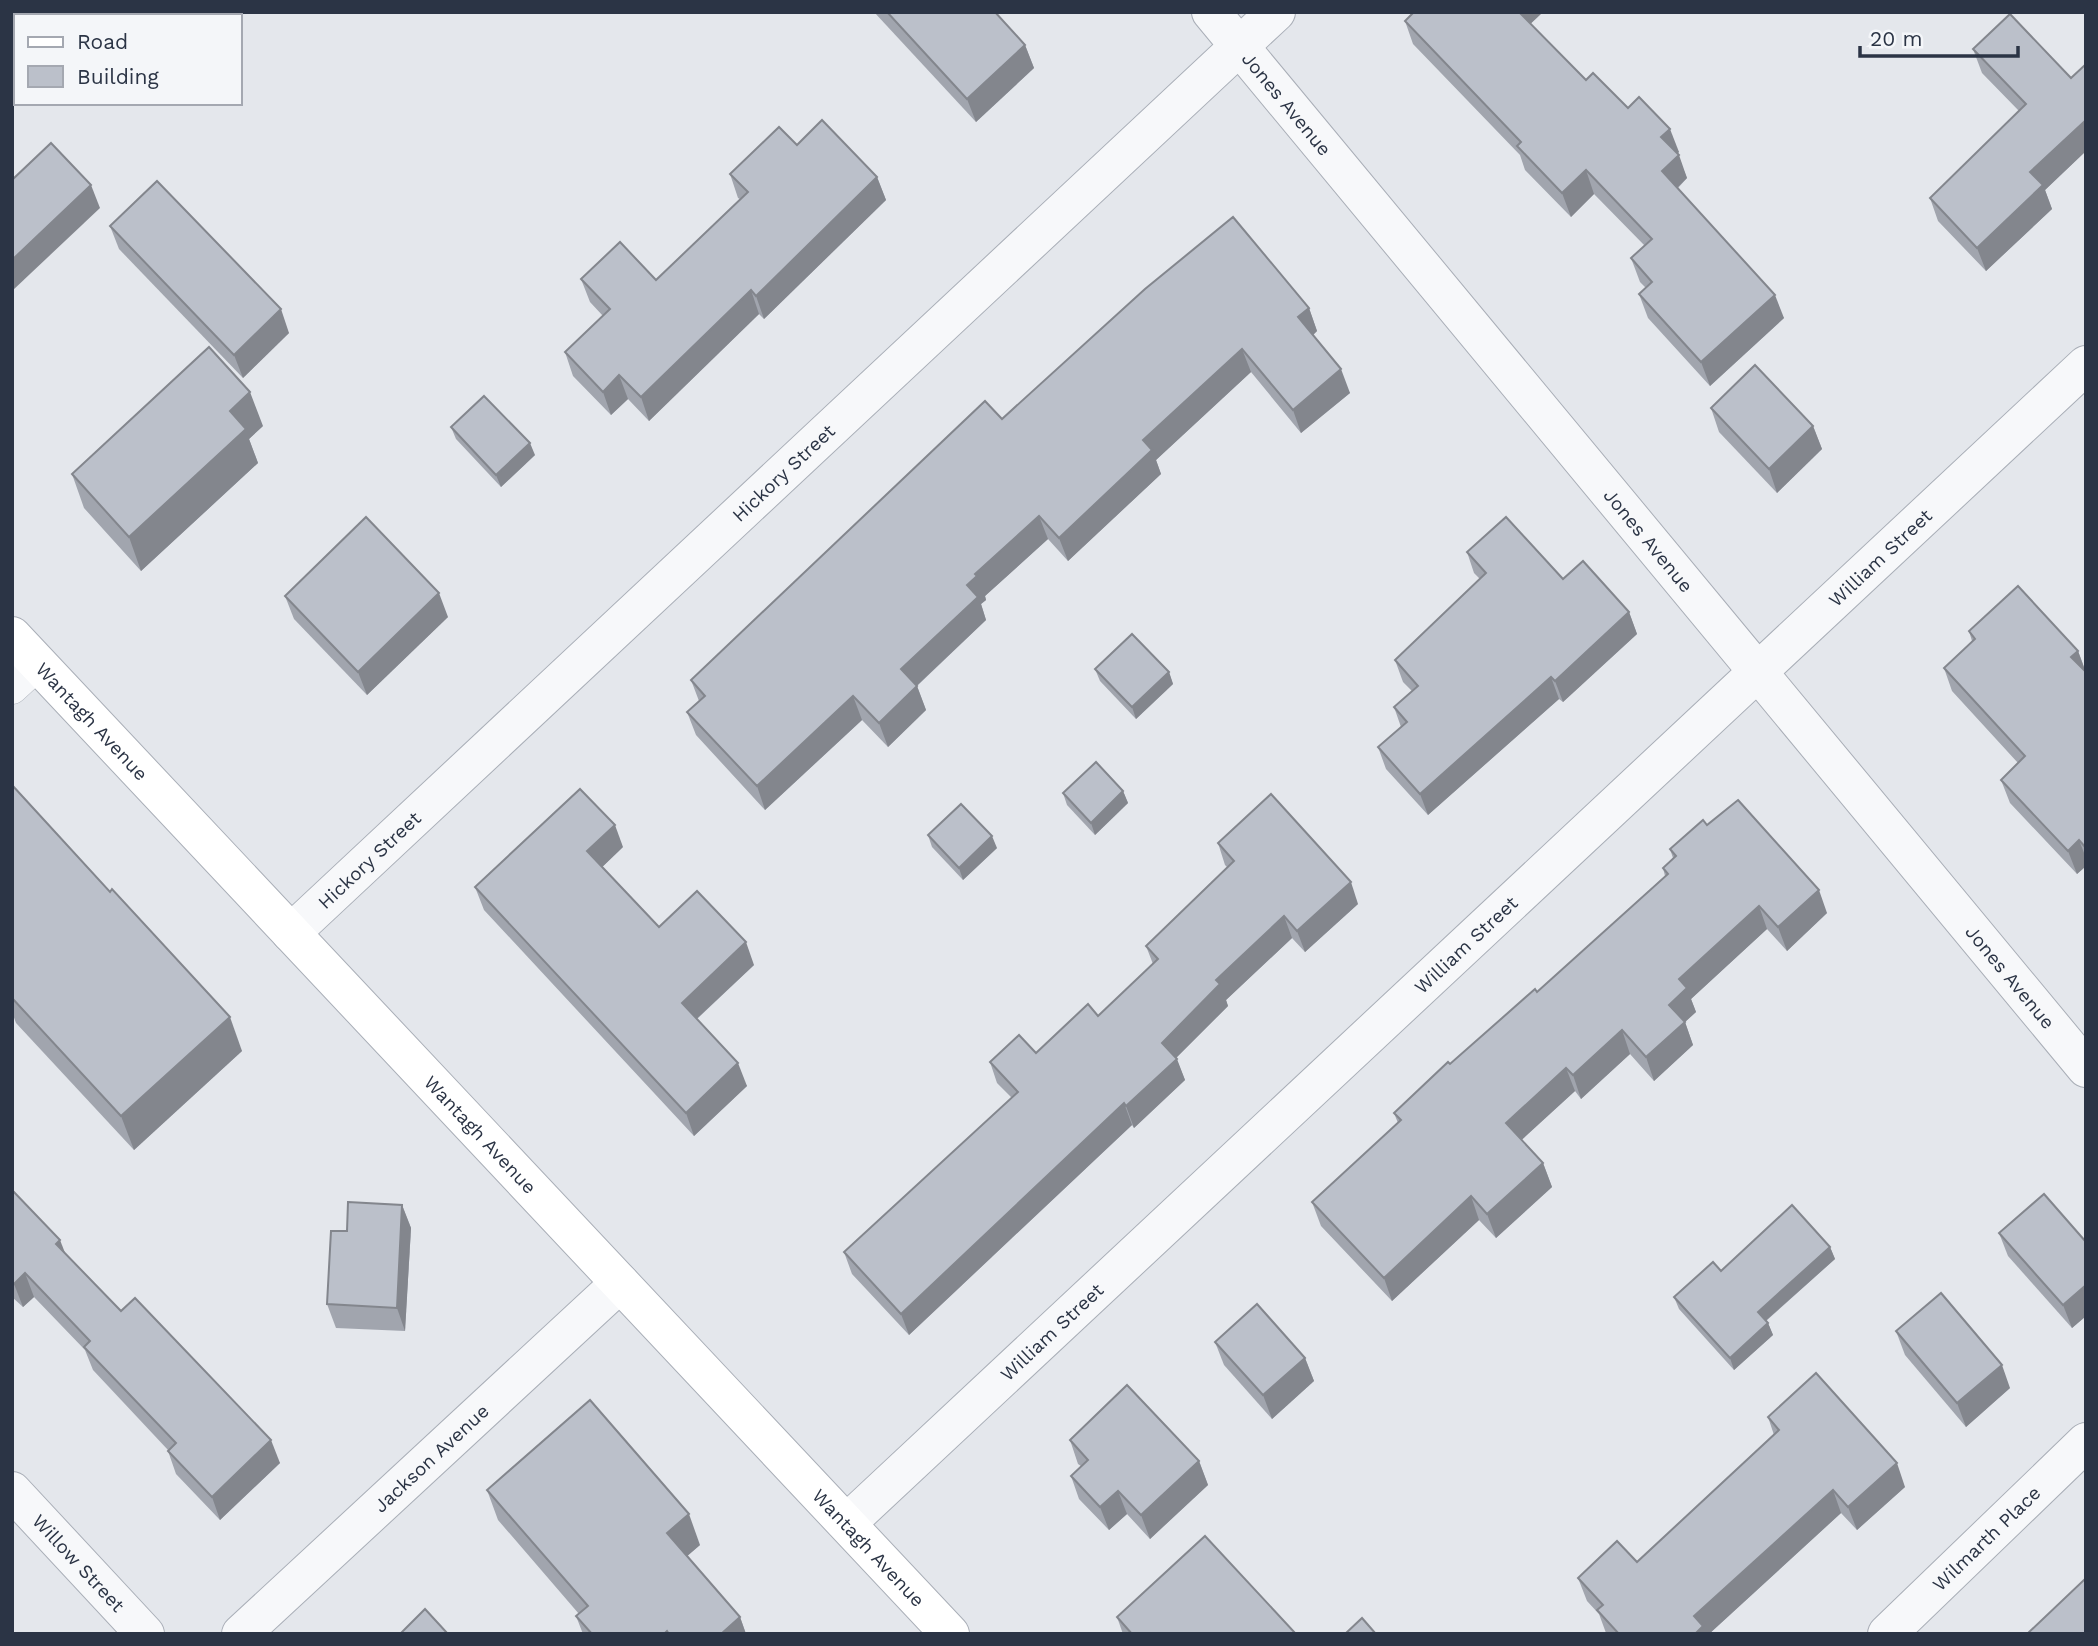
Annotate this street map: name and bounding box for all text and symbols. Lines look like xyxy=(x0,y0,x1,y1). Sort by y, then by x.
legend xyxy=(14,14,242,105)
scale bar xyxy=(1860,14,2018,58)
text: 20 m xyxy=(1870,26,1922,51)
text: Road xyxy=(77,29,128,54)
street label: Jones Avenue xyxy=(1237,47,1337,160)
text: Building xyxy=(77,64,159,89)
street label: Hickory Street xyxy=(727,419,840,526)
street label: Jones Avenue xyxy=(1599,484,1698,597)
street label: William Street xyxy=(1824,504,1936,611)
street label: Wantagh Avenue xyxy=(31,657,153,785)
street label: Hickory Street xyxy=(313,806,425,914)
street label: William Street xyxy=(1410,891,1522,998)
street label: Jones Avenue xyxy=(1961,920,2060,1033)
street label: Wantagh Avenue xyxy=(420,1071,541,1198)
street label: William Street xyxy=(995,1278,1108,1385)
street label: Jackson Avenue xyxy=(369,1399,493,1517)
street label: Wilmarth Place xyxy=(1928,1481,2045,1595)
street label: Wantagh Avenue xyxy=(808,1484,930,1611)
street label: Willow Street xyxy=(28,1509,130,1616)

